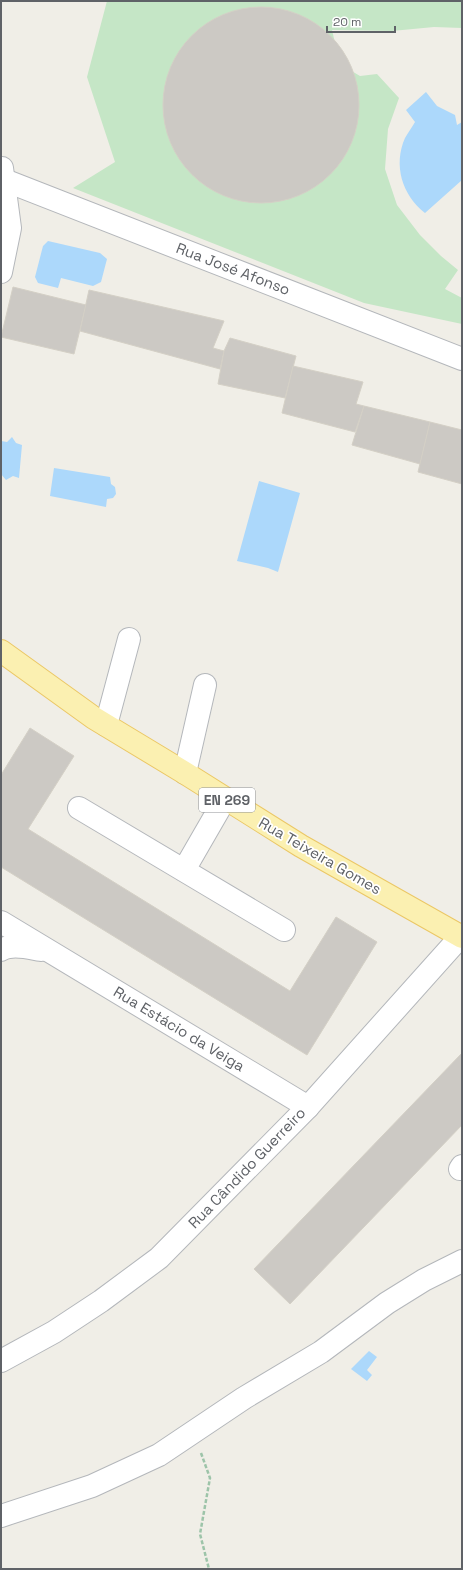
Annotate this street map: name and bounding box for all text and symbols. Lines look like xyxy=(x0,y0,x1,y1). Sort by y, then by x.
scale bar xyxy=(327,8,395,34)
text: 20 m xyxy=(333,14,361,30)
street label: Rua José Afonso xyxy=(174,238,293,299)
road number: EN 269 xyxy=(199,788,255,812)
street label: Rua Teixeira Gomes xyxy=(256,813,385,898)
street label: Rua Estácio da Veiga xyxy=(110,982,249,1075)
street label: Rua Cândido Guerreiro xyxy=(184,1103,309,1232)

